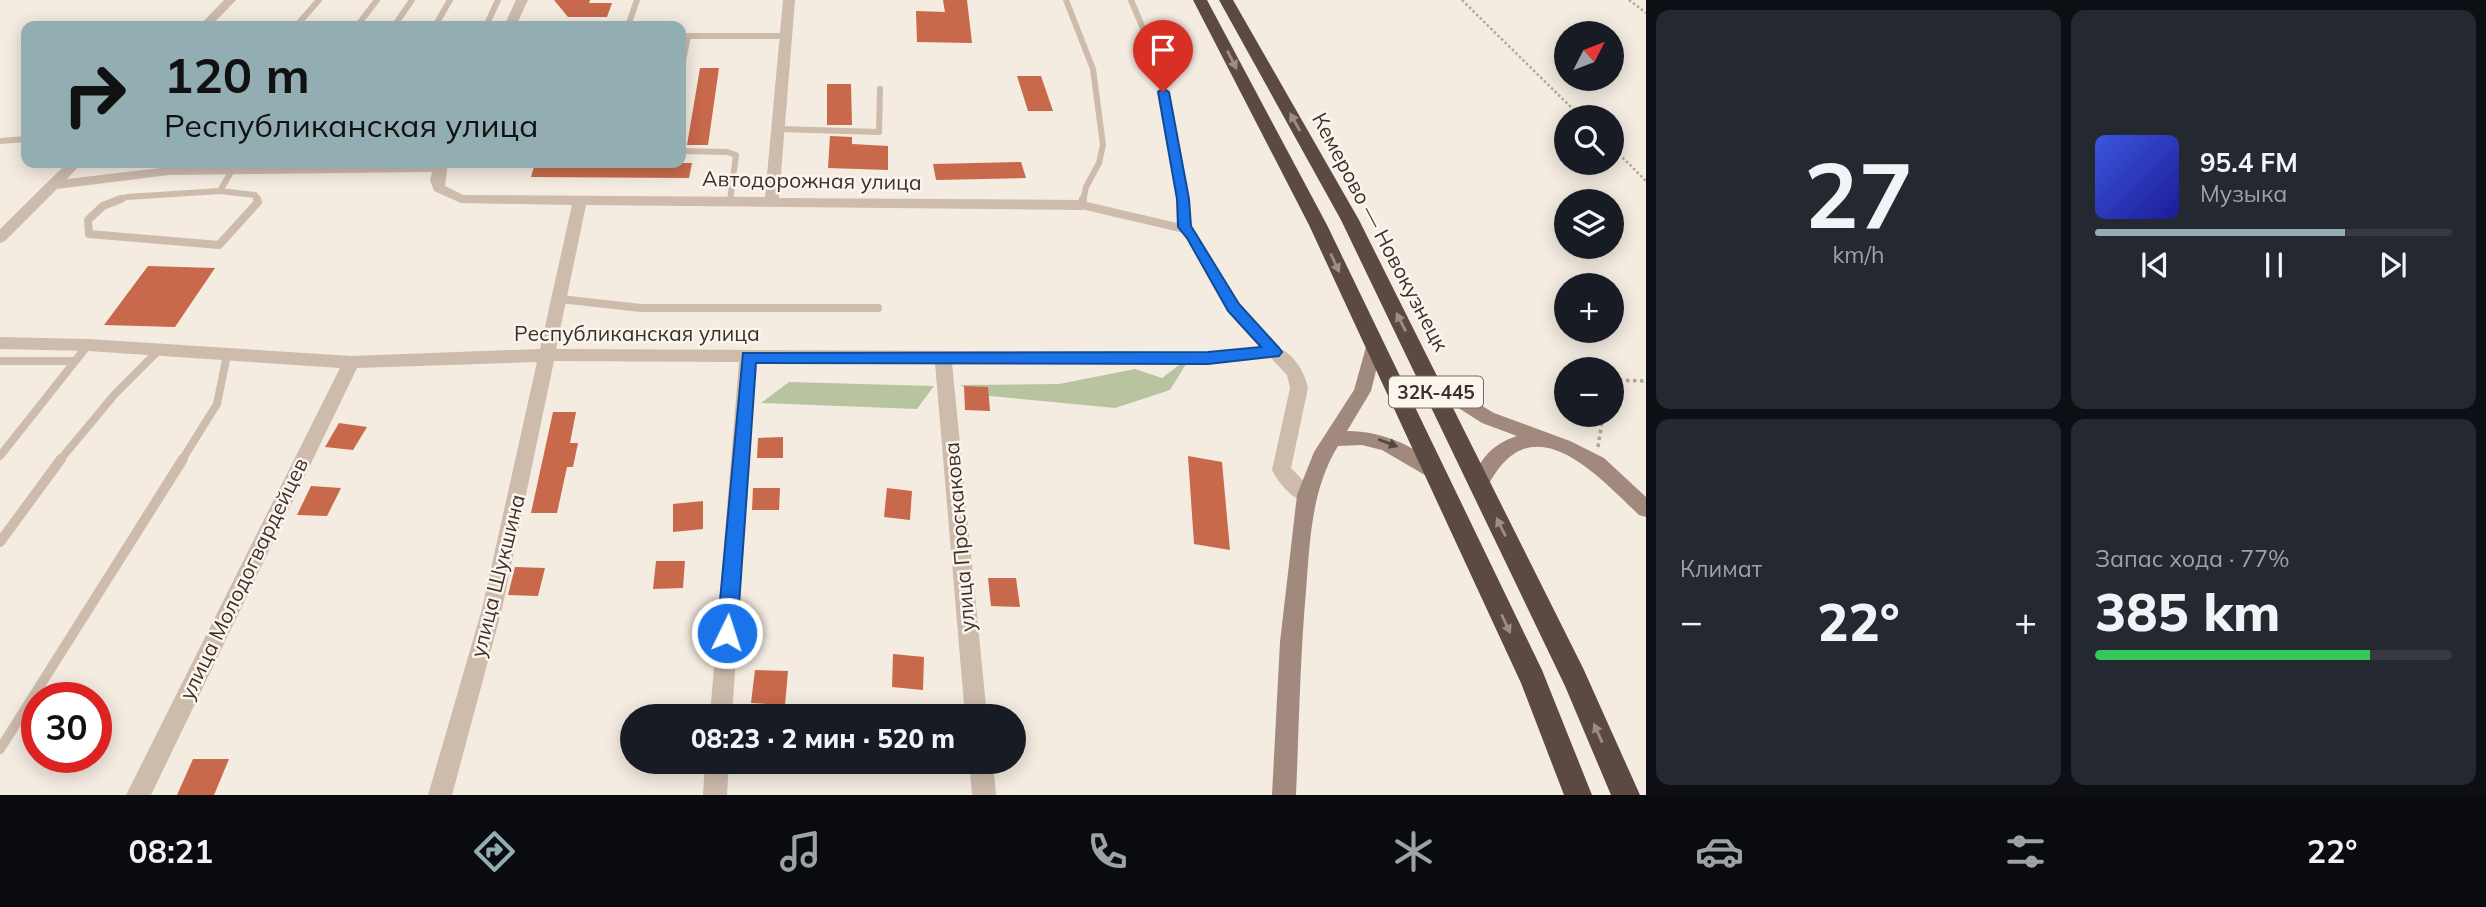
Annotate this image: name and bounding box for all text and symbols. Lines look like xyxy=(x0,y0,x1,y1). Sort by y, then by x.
pin xyxy=(1133,20,1193,92)
north arrow xyxy=(1554,21,1624,91)
map controls xyxy=(1554,21,1624,427)
icon: arrive xyxy=(1144,31,1182,69)
text: 120 m xyxy=(164,44,310,105)
icon: right xyxy=(49,49,140,140)
one-way arrow xyxy=(1227,50,1238,70)
text: Республиканская улица xyxy=(164,105,539,145)
button: search xyxy=(1554,105,1624,175)
street label: Кемерово — Новокузнецк xyxy=(1307,108,1455,356)
one-way arrow xyxy=(1289,112,1301,131)
text: 27 xyxy=(1804,137,1913,251)
text: 95.4 FM xyxy=(2200,146,2298,179)
street label: Автодорожная улица xyxy=(702,165,922,195)
text: Музыка xyxy=(2200,179,2287,208)
button: layers xyxy=(1554,189,1624,259)
text: km/h xyxy=(1832,240,1885,269)
icon: previous xyxy=(2136,246,2174,284)
icon: pause xyxy=(2255,246,2293,284)
icon: next xyxy=(2374,246,2412,284)
one-way arrow xyxy=(1329,253,1341,273)
button: + xyxy=(1554,273,1624,343)
one-way arrow xyxy=(1396,312,1408,332)
street label: Республиканская улица xyxy=(514,320,760,346)
button: − xyxy=(1554,357,1624,427)
road number: 32К-445 xyxy=(1389,376,1483,408)
one-way arrow xyxy=(1377,438,1398,449)
street label: улица Проскакова xyxy=(938,441,980,633)
street label: улица Молодогвардейцев xyxy=(173,453,313,704)
street label: улица Шукшина xyxy=(464,492,530,660)
one-way arrow xyxy=(1496,517,1507,537)
text: Запас хода · 77% xyxy=(2095,544,2290,573)
text: Климат xyxy=(1680,554,1762,583)
text: 385 km xyxy=(2095,579,2280,644)
text: 22° xyxy=(1817,589,1900,654)
position arrow xyxy=(690,596,764,670)
text: − xyxy=(1680,597,1703,645)
text: + xyxy=(2014,597,2037,645)
one-way arrow xyxy=(1501,613,1512,634)
speed limit sign: 30 xyxy=(21,682,112,773)
text: 08:23 · 2 мин · 520 m xyxy=(691,722,955,755)
one-way arrow xyxy=(1592,722,1603,743)
icon: directions xyxy=(470,827,519,876)
icon: music xyxy=(776,827,825,876)
icon: phone xyxy=(1083,827,1132,876)
icon: climate xyxy=(1389,827,1438,876)
icon: car xyxy=(1695,827,1744,876)
icon: filters xyxy=(2001,827,2050,876)
text: 08:21 xyxy=(129,831,213,871)
text: 22° xyxy=(2307,831,2357,871)

